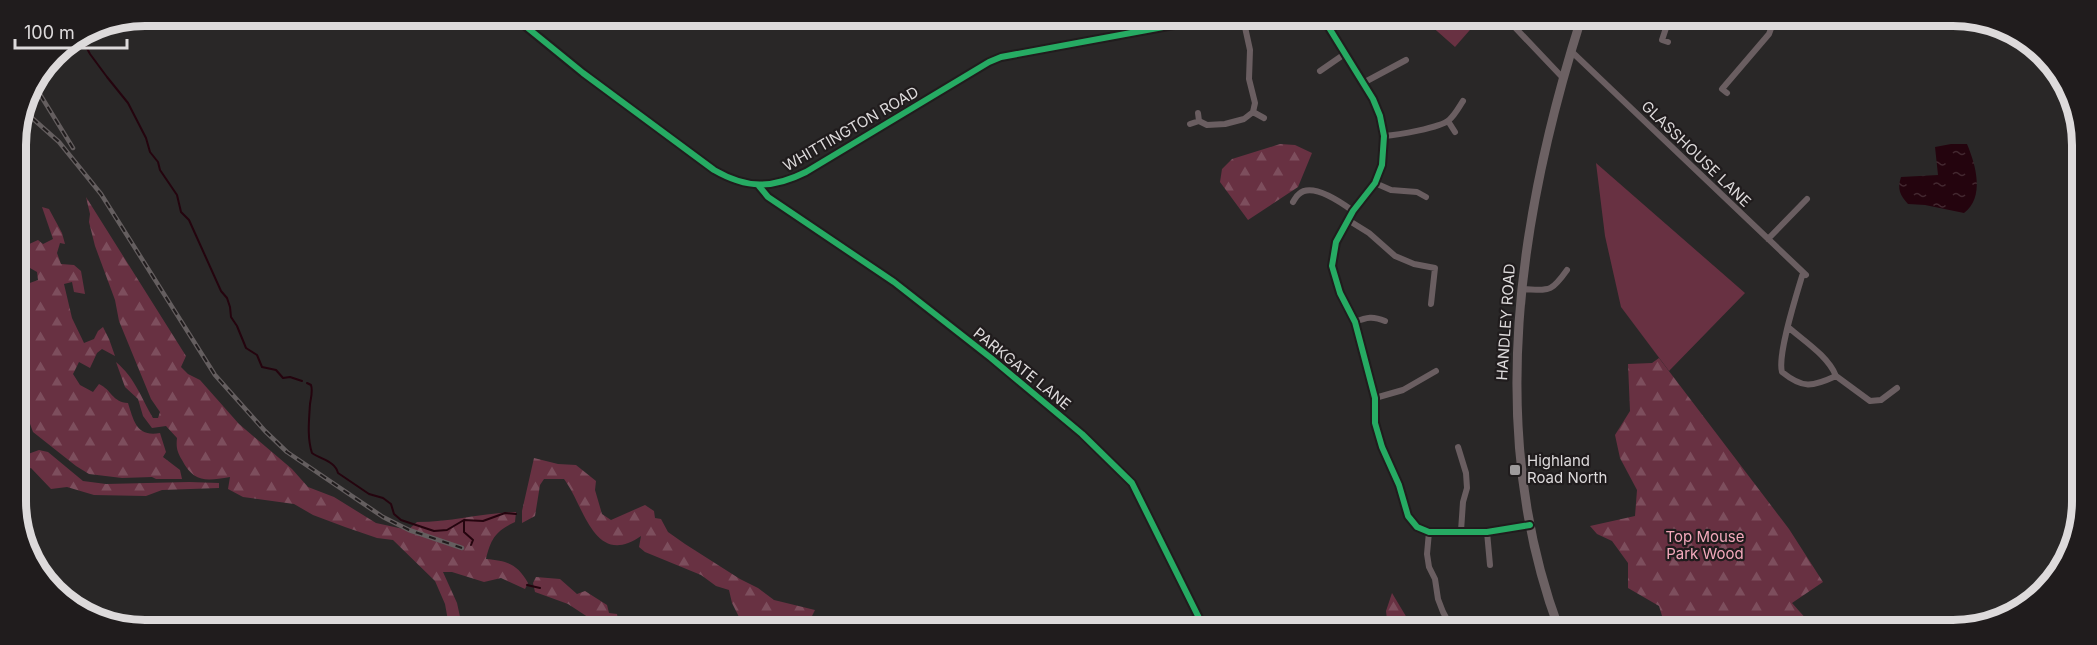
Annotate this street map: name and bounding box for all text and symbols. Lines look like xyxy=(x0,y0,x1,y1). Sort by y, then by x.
scale bar xyxy=(15,12,128,50)
text: 100 m xyxy=(24,22,75,43)
street label: WHITTINGTON ROAD xyxy=(780,82,922,175)
street label: GLASSHOUSE LANE xyxy=(1638,96,1755,211)
street label: HANDLEY ROAD xyxy=(1492,263,1519,381)
street label: PARKGATE LANE xyxy=(970,323,1075,414)
place label: Highland Road North xyxy=(1527,451,1607,487)
marker: Highland Road North xyxy=(1508,463,1522,477)
park label: Top Mouse Park Wood xyxy=(1666,527,1744,563)

